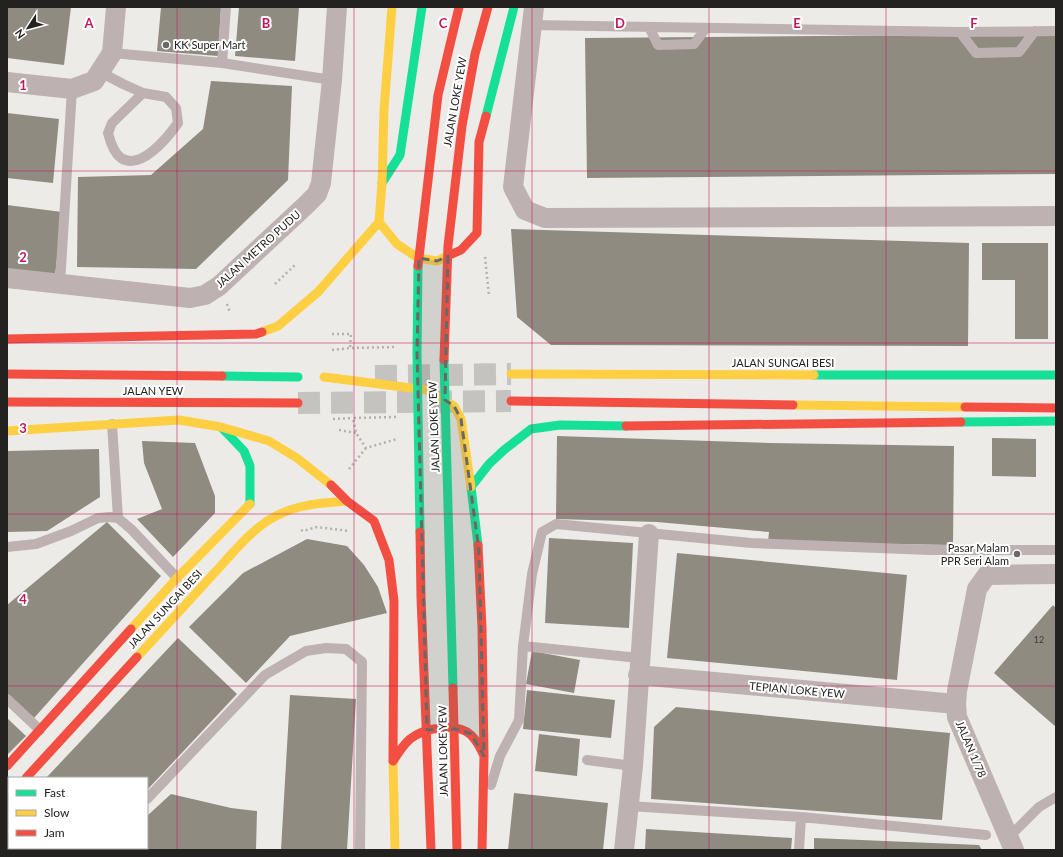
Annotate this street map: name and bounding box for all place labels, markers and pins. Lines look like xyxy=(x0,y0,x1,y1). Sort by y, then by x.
place label: KK Super Mart xyxy=(174,38,245,51)
marker: KK Super Mart xyxy=(161,40,171,50)
place label: Pasar Malam PPR Seri Alam xyxy=(941,541,1009,567)
marker: Pasar Malam PPR Seri Alam xyxy=(1012,549,1022,559)

